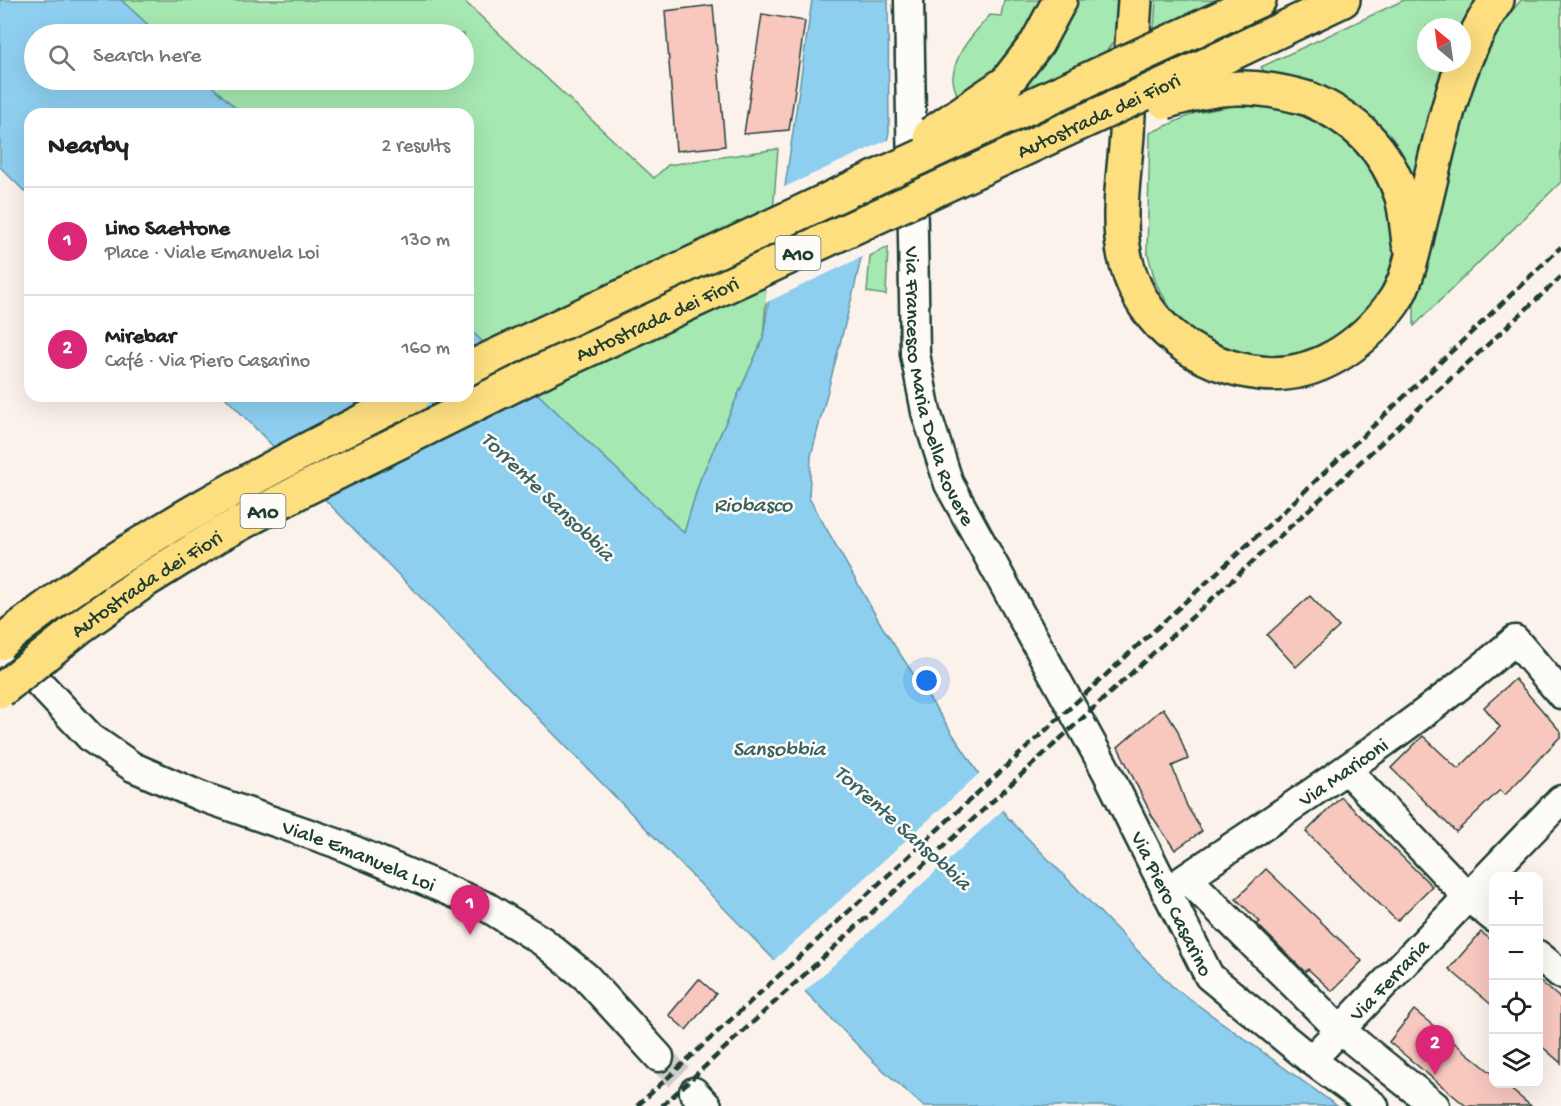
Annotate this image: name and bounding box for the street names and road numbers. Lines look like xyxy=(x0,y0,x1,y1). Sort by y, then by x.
street label: Autostrada dei Fiori xyxy=(1014,70,1185,166)
road number: A10 xyxy=(776,236,820,270)
street label: Via Francesco Maria Della Rovere xyxy=(897,245,979,532)
street label: Autostrada dei Fiori xyxy=(573,273,744,369)
road number: A10 xyxy=(240,494,286,528)
street label: Autostrada dei Fiori xyxy=(67,526,228,645)
street label: Via Mariconi xyxy=(1294,734,1395,815)
street label: Viale Emanuela Loi xyxy=(277,816,438,900)
street label: Via Piero Casarino xyxy=(1122,827,1216,981)
street label: Via Ferraria xyxy=(1345,934,1437,1029)

